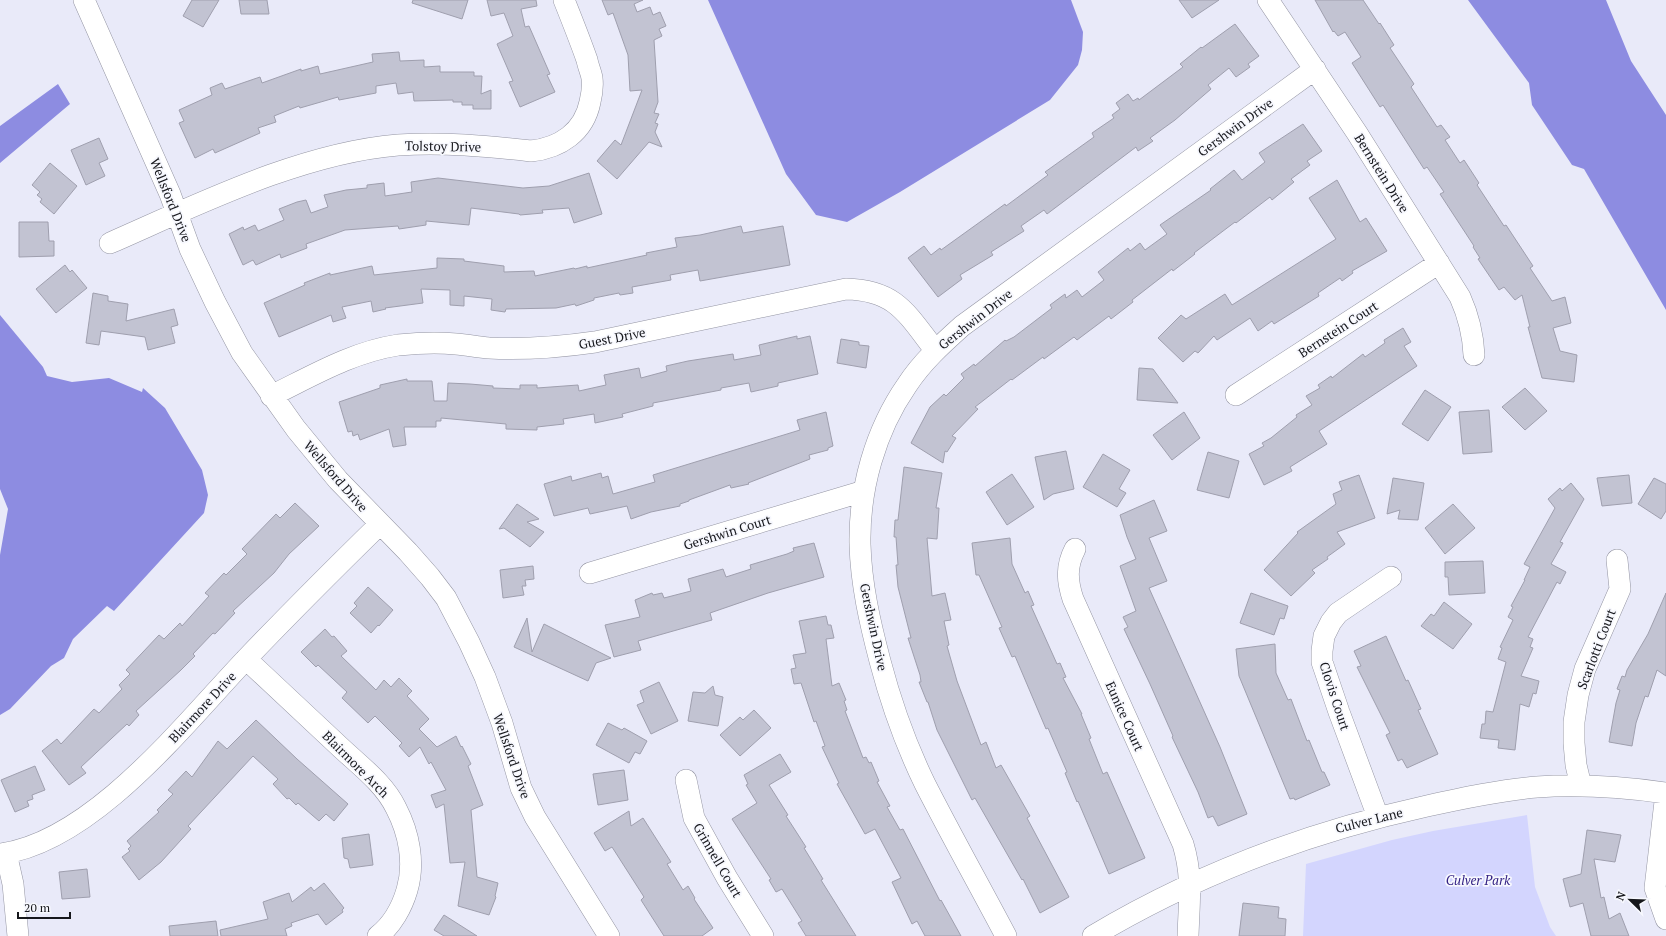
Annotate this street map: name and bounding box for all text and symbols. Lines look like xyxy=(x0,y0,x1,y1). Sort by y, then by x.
street label: Gershwin Drive xyxy=(1194,94,1276,160)
street label: Bernstein Drive xyxy=(1351,130,1413,216)
street label: Tolstoy Drive xyxy=(405,136,481,156)
street label: Wellsford Drive xyxy=(146,155,196,245)
street label: Gershwin Drive xyxy=(934,285,1016,353)
street label: Bernstein Court xyxy=(1295,296,1381,361)
street label: Guest Drive xyxy=(577,323,647,353)
street label: Wellsford Drive xyxy=(300,436,372,516)
street label: Gershwin Court xyxy=(681,510,773,554)
street label: Gershwin Drive xyxy=(856,582,892,672)
street label: Scarlotti Court xyxy=(1572,606,1620,692)
street label: Clovis Court xyxy=(1315,659,1355,733)
street label: Blairmore Drive xyxy=(164,667,240,747)
street label: Eunice Court xyxy=(1102,678,1148,754)
street label: Wellsford Drive xyxy=(489,711,535,801)
street label: Blairmore Arch xyxy=(319,727,394,802)
street label: Culver Lane xyxy=(1333,803,1405,837)
street label: Grinnell Court xyxy=(689,819,747,901)
park label: Culver Park xyxy=(1446,871,1511,889)
north arrow xyxy=(1610,880,1650,920)
text: N xyxy=(1613,889,1629,903)
scale bar xyxy=(18,894,70,920)
text: 20 m xyxy=(24,900,51,915)

